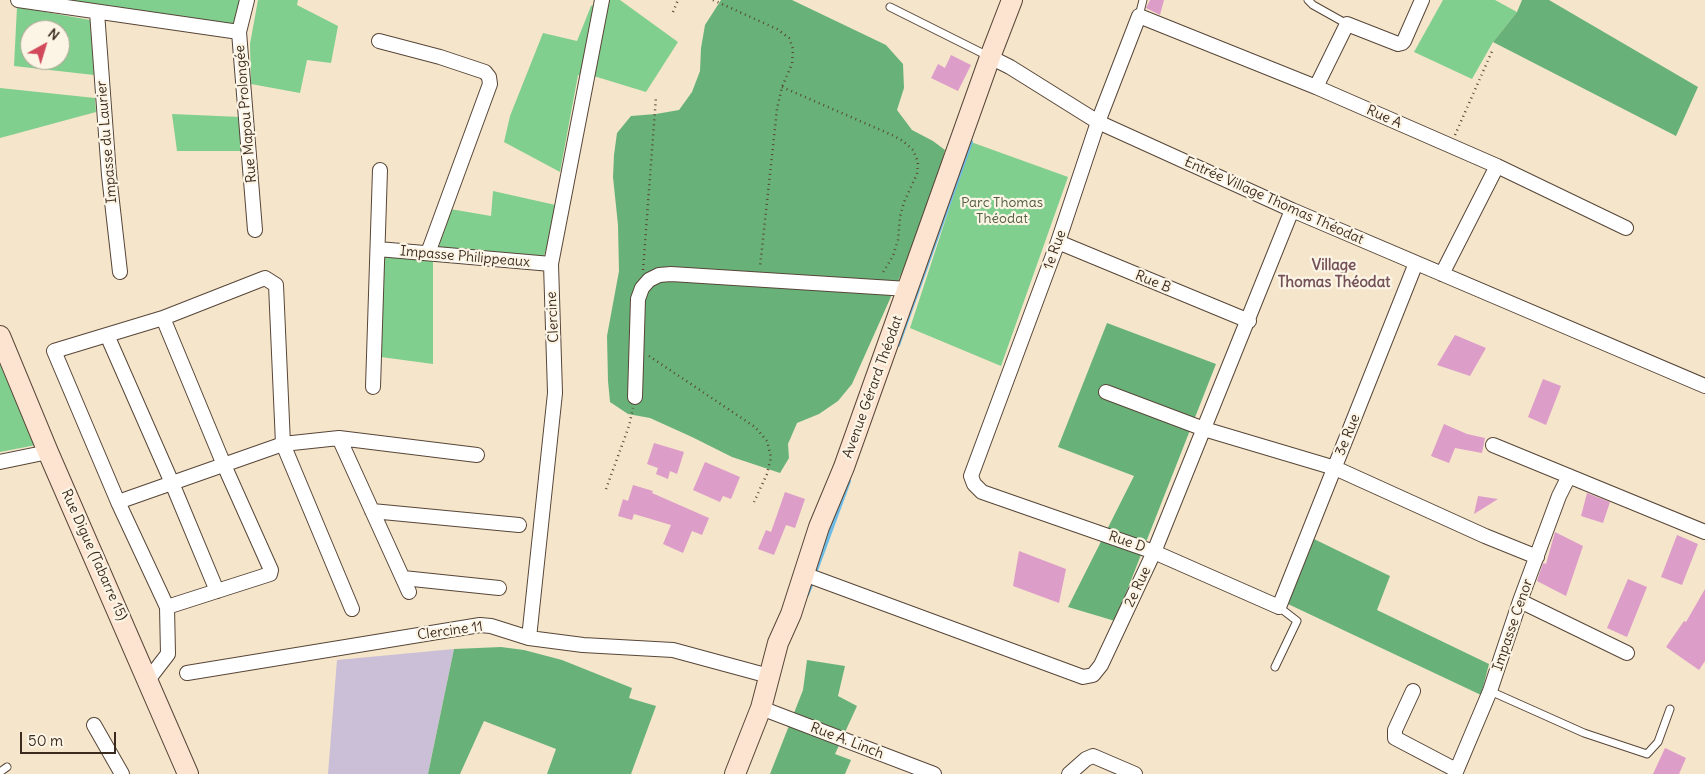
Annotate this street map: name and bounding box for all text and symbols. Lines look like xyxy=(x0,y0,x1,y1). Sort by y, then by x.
north arrow xyxy=(20,20,70,70)
text: N xyxy=(44,24,63,44)
street label: Rue Mapou Prolongée xyxy=(232,44,260,184)
street label: Impasse du Laurier xyxy=(93,80,121,204)
street label: Rue A xyxy=(1364,102,1404,132)
street label: Entrée Village Thomas Théodat xyxy=(1182,154,1366,248)
park label: Parc Thomas Théodat xyxy=(961,195,1043,228)
street label: 1e Rue xyxy=(1040,228,1070,272)
street label: Impasse Philippeaux xyxy=(399,243,531,271)
district label: Village Thomas Théodat xyxy=(1278,257,1390,292)
street label: Rue B xyxy=(1133,267,1173,297)
street label: Clercine xyxy=(543,291,563,343)
street label: Avenue Gérard Théodat xyxy=(839,313,907,461)
street label: 3e Rue xyxy=(1332,412,1364,458)
street label: Rue Digue (Tabarre 15) xyxy=(57,487,131,623)
street label: Rue D xyxy=(1106,528,1148,556)
street label: 2e Rue xyxy=(1121,564,1155,610)
street label: Impasse Cenor xyxy=(1489,577,1537,673)
street label: Clercine 11 xyxy=(416,618,484,644)
street label: Rue A. Linch xyxy=(808,719,886,763)
scale bar xyxy=(22,722,119,754)
text: 50 m xyxy=(28,731,63,750)

